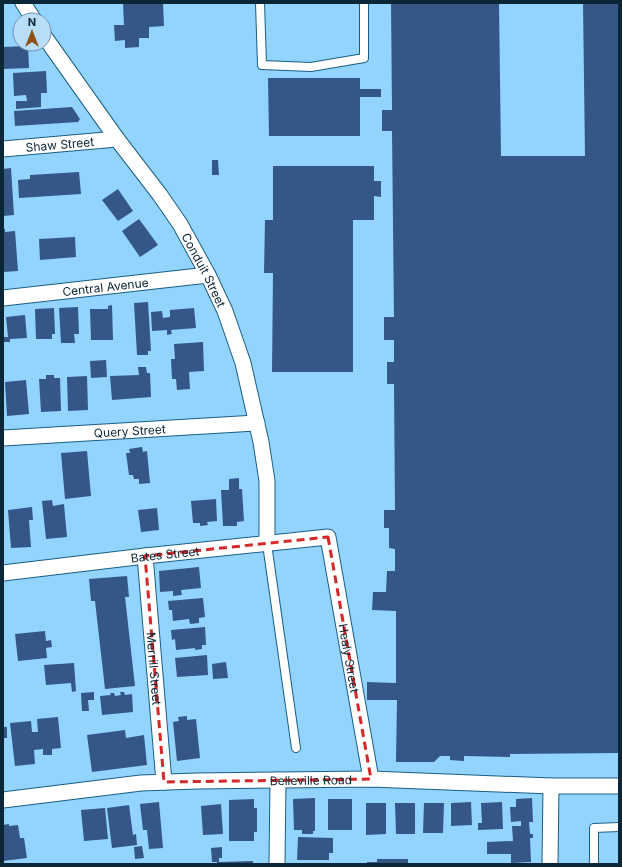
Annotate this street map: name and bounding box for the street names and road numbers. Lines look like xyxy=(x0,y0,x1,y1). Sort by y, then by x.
street label: Shaw Street xyxy=(25,134,95,154)
street label: Conduit Street xyxy=(179,230,230,310)
street label: Central Avenue xyxy=(62,274,149,299)
street label: Query Street xyxy=(93,421,166,440)
street label: Bates Street xyxy=(130,543,200,565)
street label: Healy Street xyxy=(336,622,363,694)
street label: Merrill Street xyxy=(144,631,165,706)
street label: Belleville Road xyxy=(270,772,352,788)

